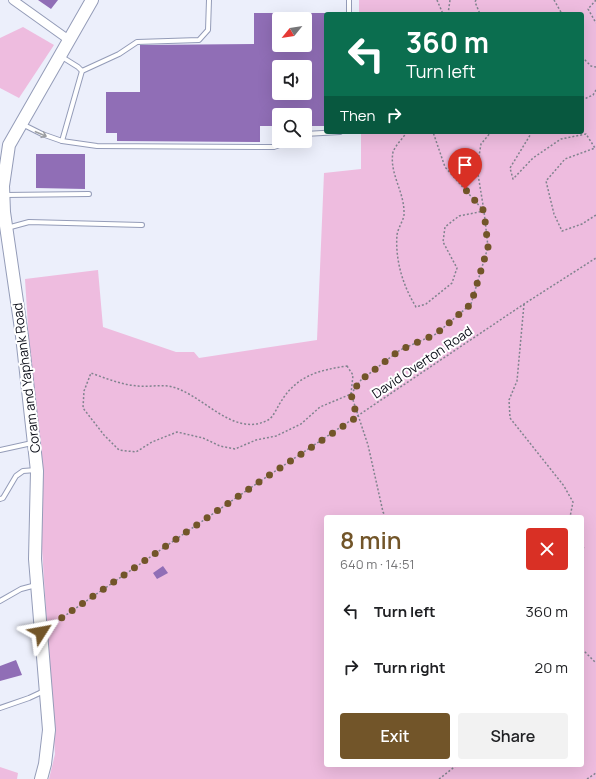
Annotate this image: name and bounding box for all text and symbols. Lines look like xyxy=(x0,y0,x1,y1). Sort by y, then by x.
north arrow xyxy=(272,12,312,52)
map controls xyxy=(272,12,312,148)
text: 360 m xyxy=(406,23,489,61)
icon: left xyxy=(340,28,392,80)
text: Turn left xyxy=(406,59,476,83)
button: sound xyxy=(272,60,312,100)
icon: right xyxy=(383,104,405,126)
text: Then xyxy=(340,105,375,126)
button: search xyxy=(272,108,312,148)
one-way arrow xyxy=(35,130,47,138)
pin xyxy=(448,148,482,189)
icon: arrive xyxy=(454,154,476,176)
street label: Coram and Yaphank Road xyxy=(8,302,44,454)
street label: David Overton Road xyxy=(368,322,476,402)
text: 8 min xyxy=(340,523,402,556)
button: close xyxy=(526,528,568,570)
text: 640 m · 14:51 xyxy=(340,555,415,573)
icon: left xyxy=(340,600,362,622)
text: Turn left xyxy=(374,601,436,622)
text: 360 m xyxy=(526,601,568,622)
position arrow xyxy=(20,611,62,653)
icon: right xyxy=(340,656,362,678)
text: Turn right xyxy=(374,657,445,678)
text: 20 m xyxy=(535,657,568,678)
button: Exit xyxy=(340,713,450,759)
button: Share xyxy=(458,713,568,759)

